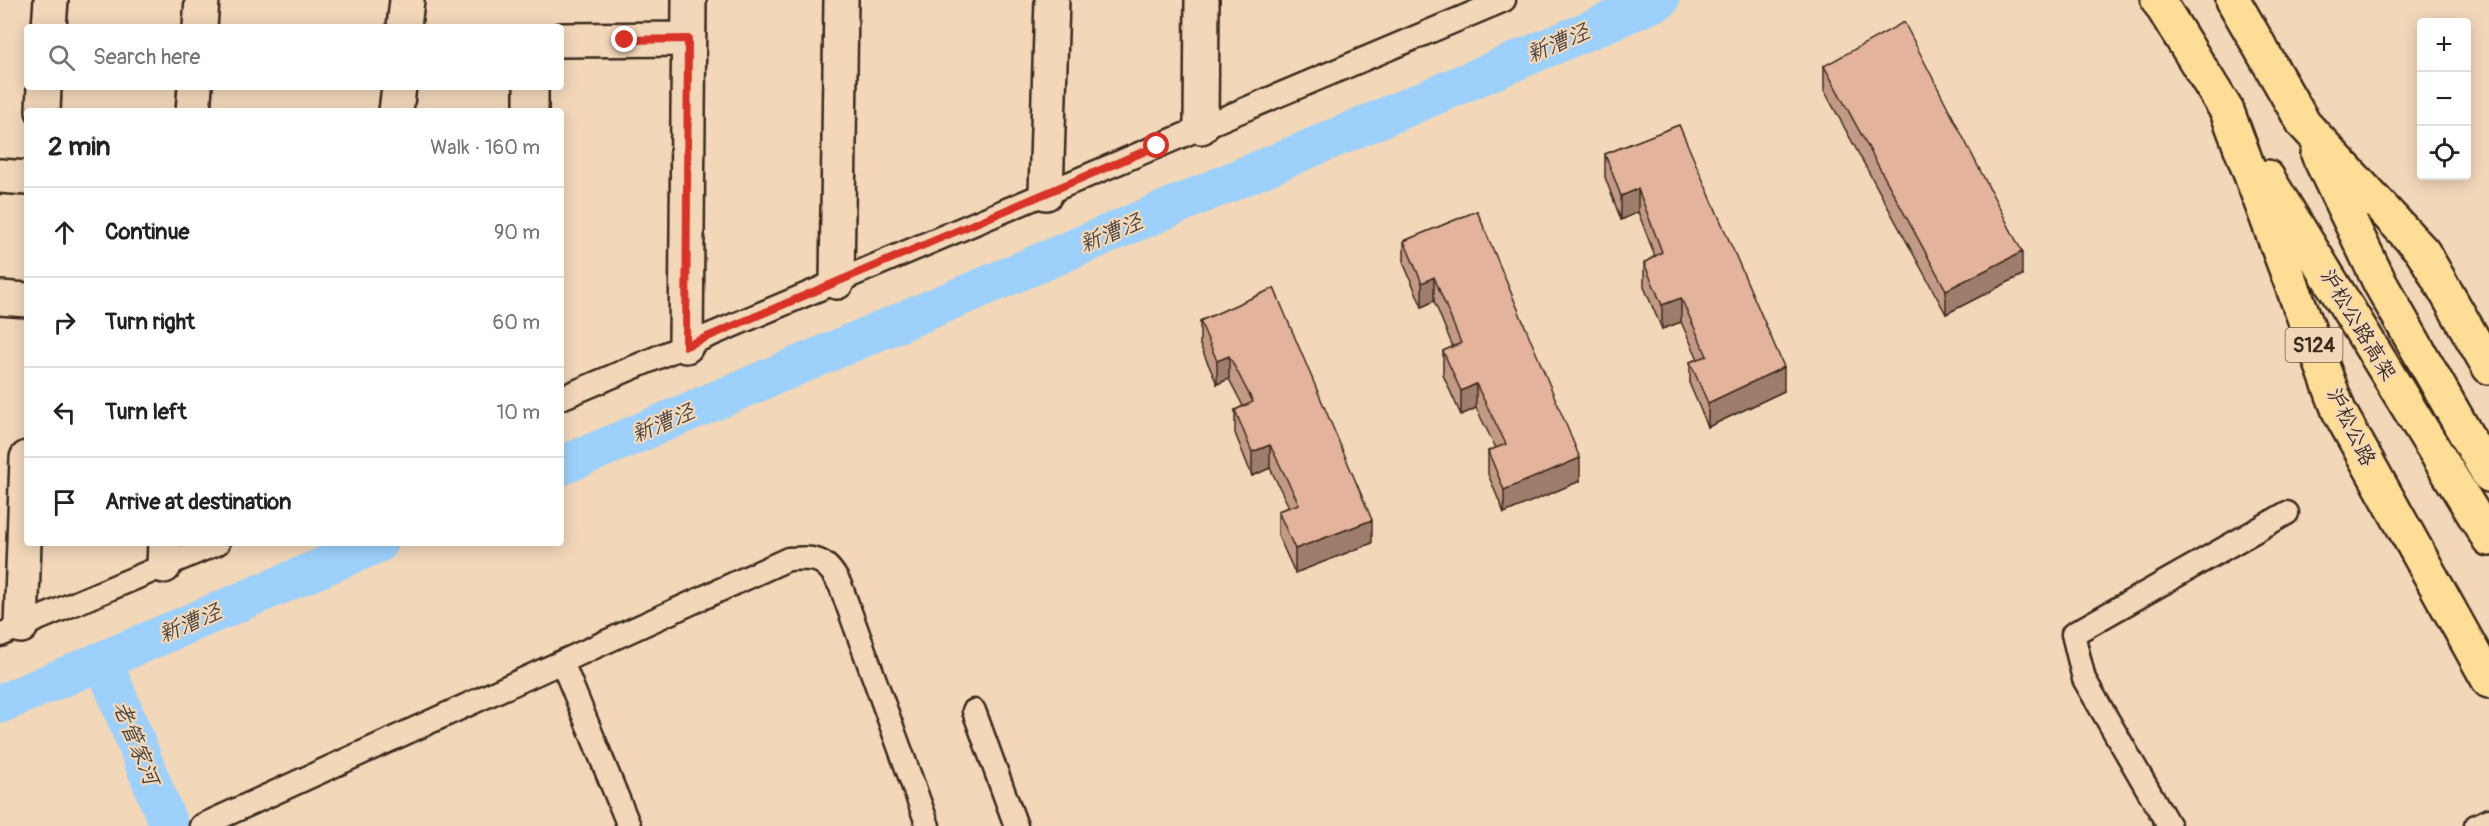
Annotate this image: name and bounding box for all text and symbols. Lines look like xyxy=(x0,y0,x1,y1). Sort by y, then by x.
water label: 新漕泾 xyxy=(1522,17,1595,69)
map controls xyxy=(2417,18,2471,180)
button: + xyxy=(2417,18,2471,72)
search box xyxy=(24,24,564,90)
route end xyxy=(611,26,637,52)
icon: search xyxy=(45,41,78,74)
text: Search here xyxy=(93,43,200,71)
button: − xyxy=(2417,72,2471,126)
button: locate xyxy=(2417,126,2471,180)
text: 2 min xyxy=(48,131,110,163)
route start xyxy=(1143,132,1169,158)
text: Walk · 160 m xyxy=(430,135,540,160)
water label: 新漕泾 xyxy=(1075,207,1148,259)
icon: ahead xyxy=(48,216,81,249)
text: Continue xyxy=(105,218,189,246)
text: 90 m xyxy=(494,220,540,245)
street label: 沪松公路高架 xyxy=(2314,264,2402,386)
icon: right xyxy=(48,306,81,339)
text: Turn right xyxy=(105,308,195,336)
text: 60 m xyxy=(493,310,540,335)
road number: S124 xyxy=(2286,328,2342,362)
street label: 沪松公路 xyxy=(2320,383,2382,471)
icon: left xyxy=(48,396,81,429)
water label: 新漕泾 xyxy=(627,397,700,449)
text: Turn left xyxy=(105,398,187,426)
text: 10 m xyxy=(496,400,540,425)
icon: arrive xyxy=(48,486,81,519)
text: Arrive at destination xyxy=(105,488,291,516)
water label: 新漕泾 xyxy=(154,597,227,649)
water label: 老管家河 xyxy=(107,697,167,792)

